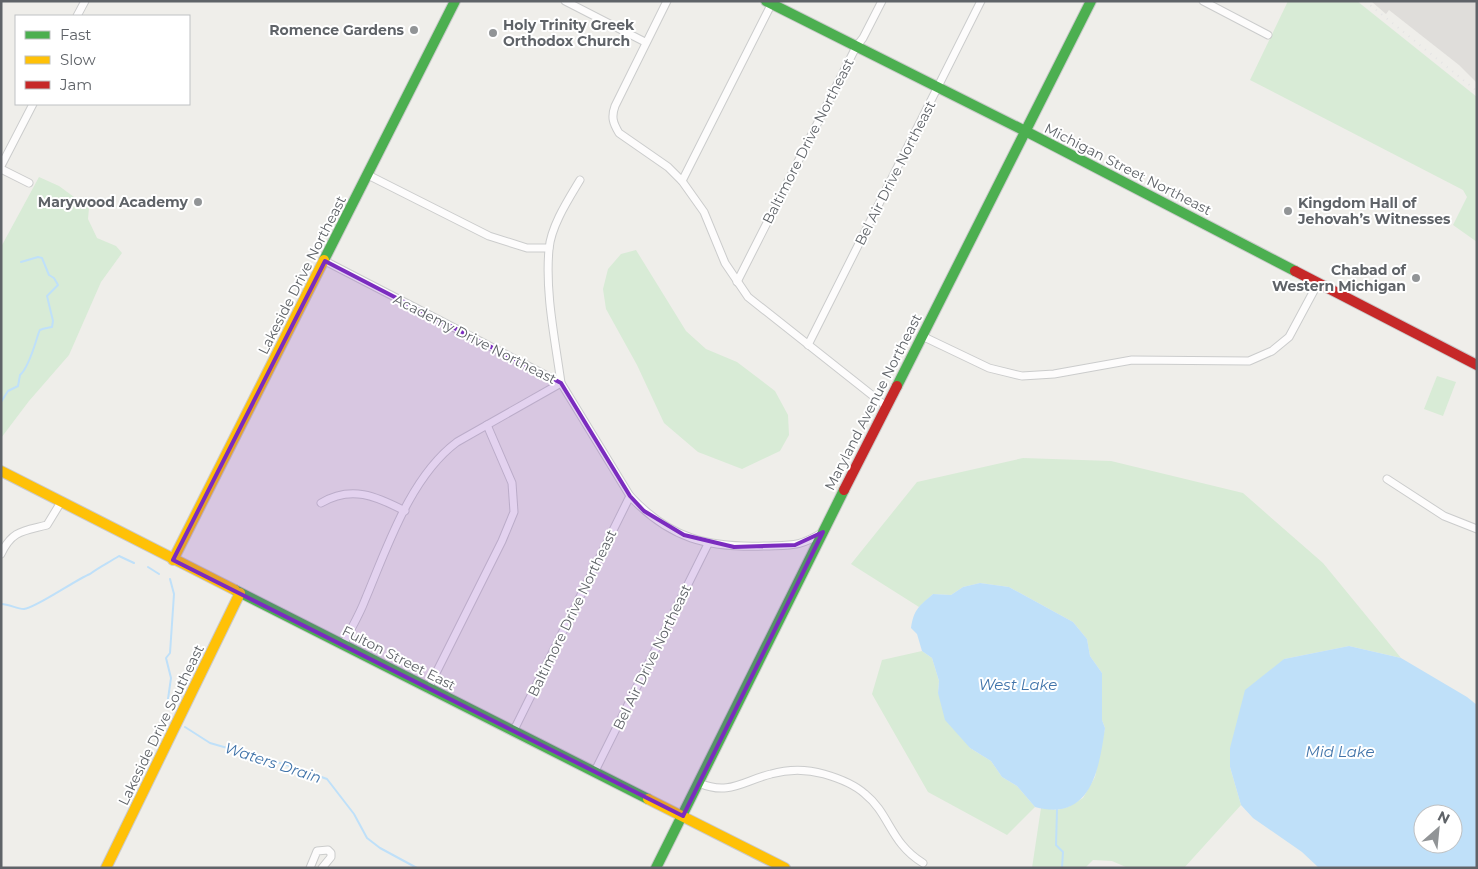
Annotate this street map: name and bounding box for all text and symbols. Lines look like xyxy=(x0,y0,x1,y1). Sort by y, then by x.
legend xyxy=(15,15,190,105)
place label: Holy Trinity Greek Orthodox Church xyxy=(503,16,635,50)
place label: Romence Gardens xyxy=(269,21,405,39)
marker: Romence Gardens xyxy=(408,24,420,36)
text: Fast xyxy=(60,25,91,44)
marker: Holy Trinity Greek Orthodox Church xyxy=(487,27,499,39)
text: Slow xyxy=(60,50,96,69)
street label: Baltimore Drive Northeast xyxy=(758,55,858,227)
text: Jam xyxy=(59,75,92,94)
street label: Bel Air Drive Northeast xyxy=(851,97,939,248)
street label: Michigan Street Northeast xyxy=(1041,119,1215,219)
street label: Lakeside Drive Northeast xyxy=(254,192,350,357)
place label: Marywood Academy xyxy=(38,193,189,211)
place label: Kingdom Hall of Jehovah’s Witnesses xyxy=(1297,194,1451,228)
marker: Marywood Academy xyxy=(192,196,204,208)
marker: Kingdom Hall of Jehovah’s Witnesses xyxy=(1282,205,1294,217)
place label: Chabad of Western Michigan xyxy=(1272,261,1407,295)
marker: Chabad of Western Michigan xyxy=(1410,272,1422,284)
street label: Academy Drive Northeast xyxy=(391,290,560,388)
street label: Maryland Avenue Northeast xyxy=(820,310,926,493)
street label: Baltimore Drive Northeast xyxy=(524,526,620,699)
street label: Bel Air Drive Northeast xyxy=(609,581,695,733)
street label: Fulton Street East xyxy=(339,622,459,695)
street label: Lakeside Drive Southeast xyxy=(114,641,208,808)
water label: West Lake xyxy=(979,675,1057,694)
water label: Waters Drain xyxy=(222,738,324,787)
water label: Mid Lake xyxy=(1305,742,1375,761)
north arrow xyxy=(1413,804,1463,854)
text: N xyxy=(1435,807,1453,828)

